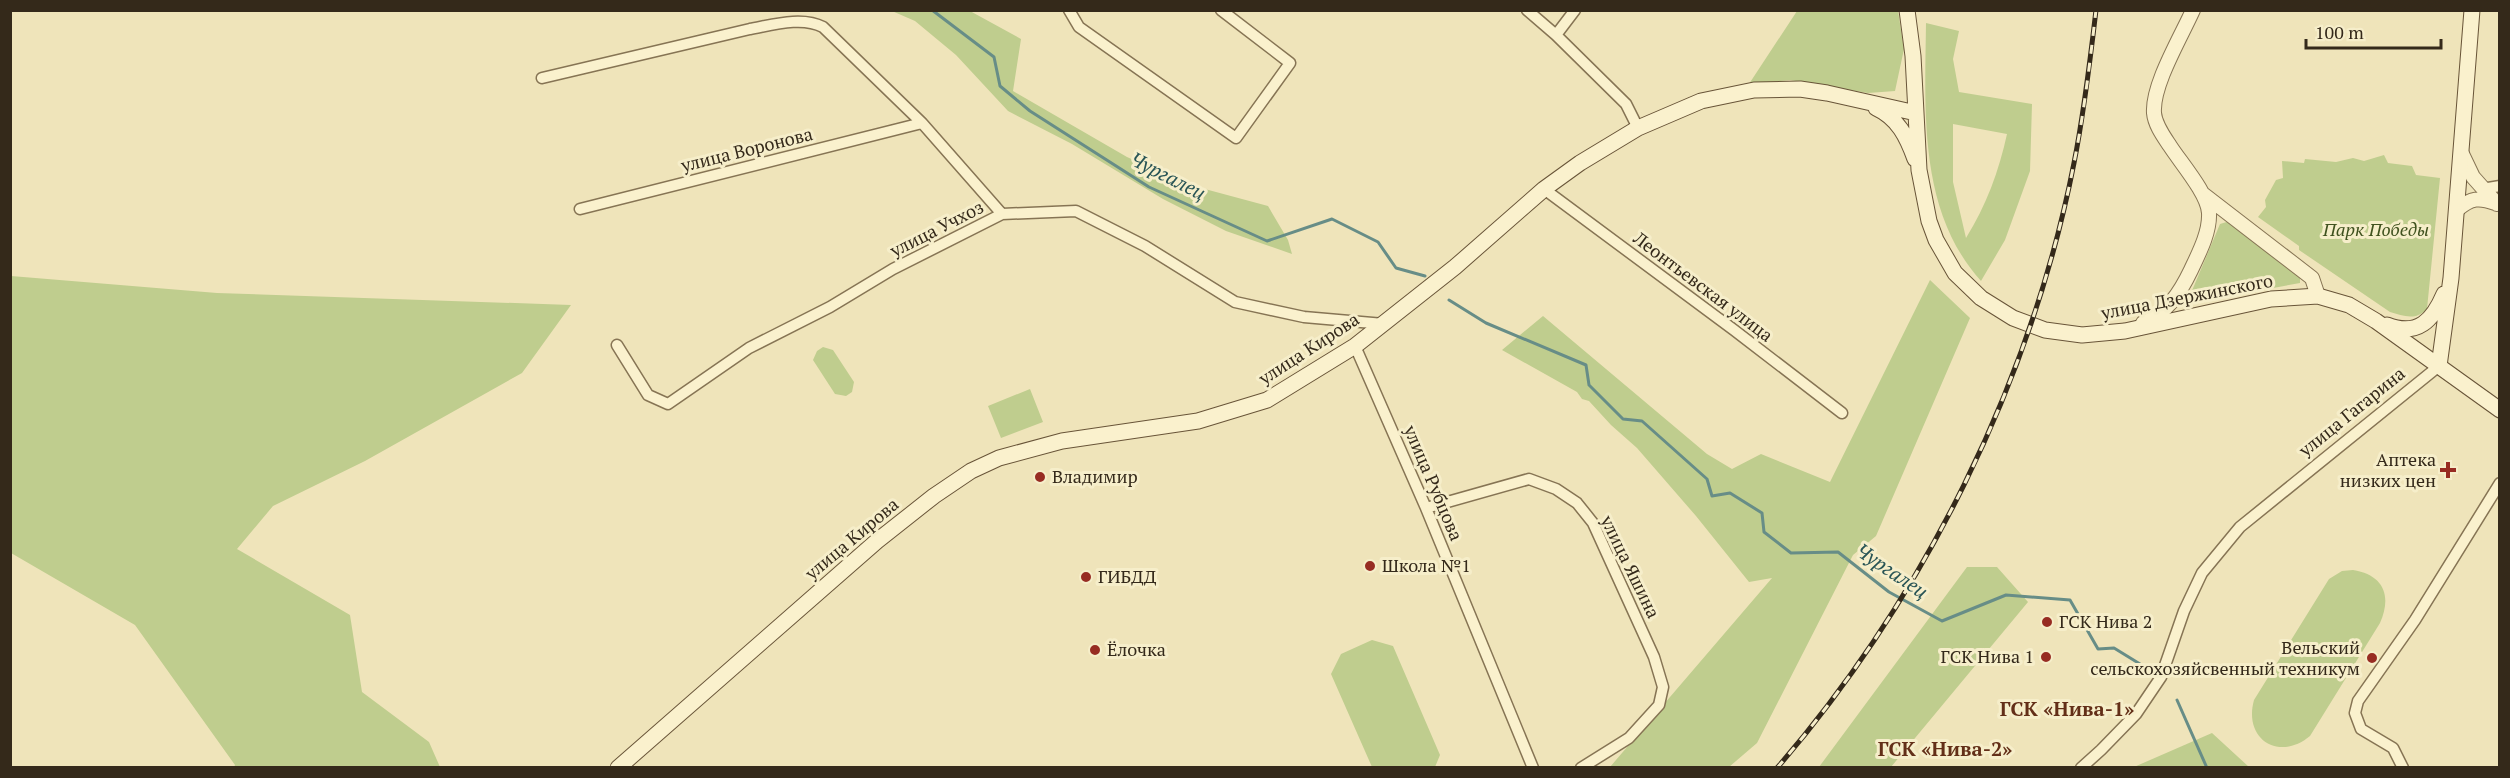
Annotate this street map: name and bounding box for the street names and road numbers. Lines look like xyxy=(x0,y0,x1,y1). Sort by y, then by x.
street label: улица Воронова xyxy=(678,121,815,177)
street label: улица Учхоз xyxy=(885,194,987,262)
street label: Леонтьевская улица xyxy=(1628,225,1778,347)
street label: улица Дзержинского xyxy=(2098,268,2275,325)
street label: улица Кирова xyxy=(1253,307,1363,390)
street label: улица Гагарина xyxy=(2293,361,2409,462)
street label: улица Рубцова xyxy=(1398,420,1469,544)
street label: улица Кирова xyxy=(799,492,903,585)
street label: улица Яшина xyxy=(1595,510,1666,622)

